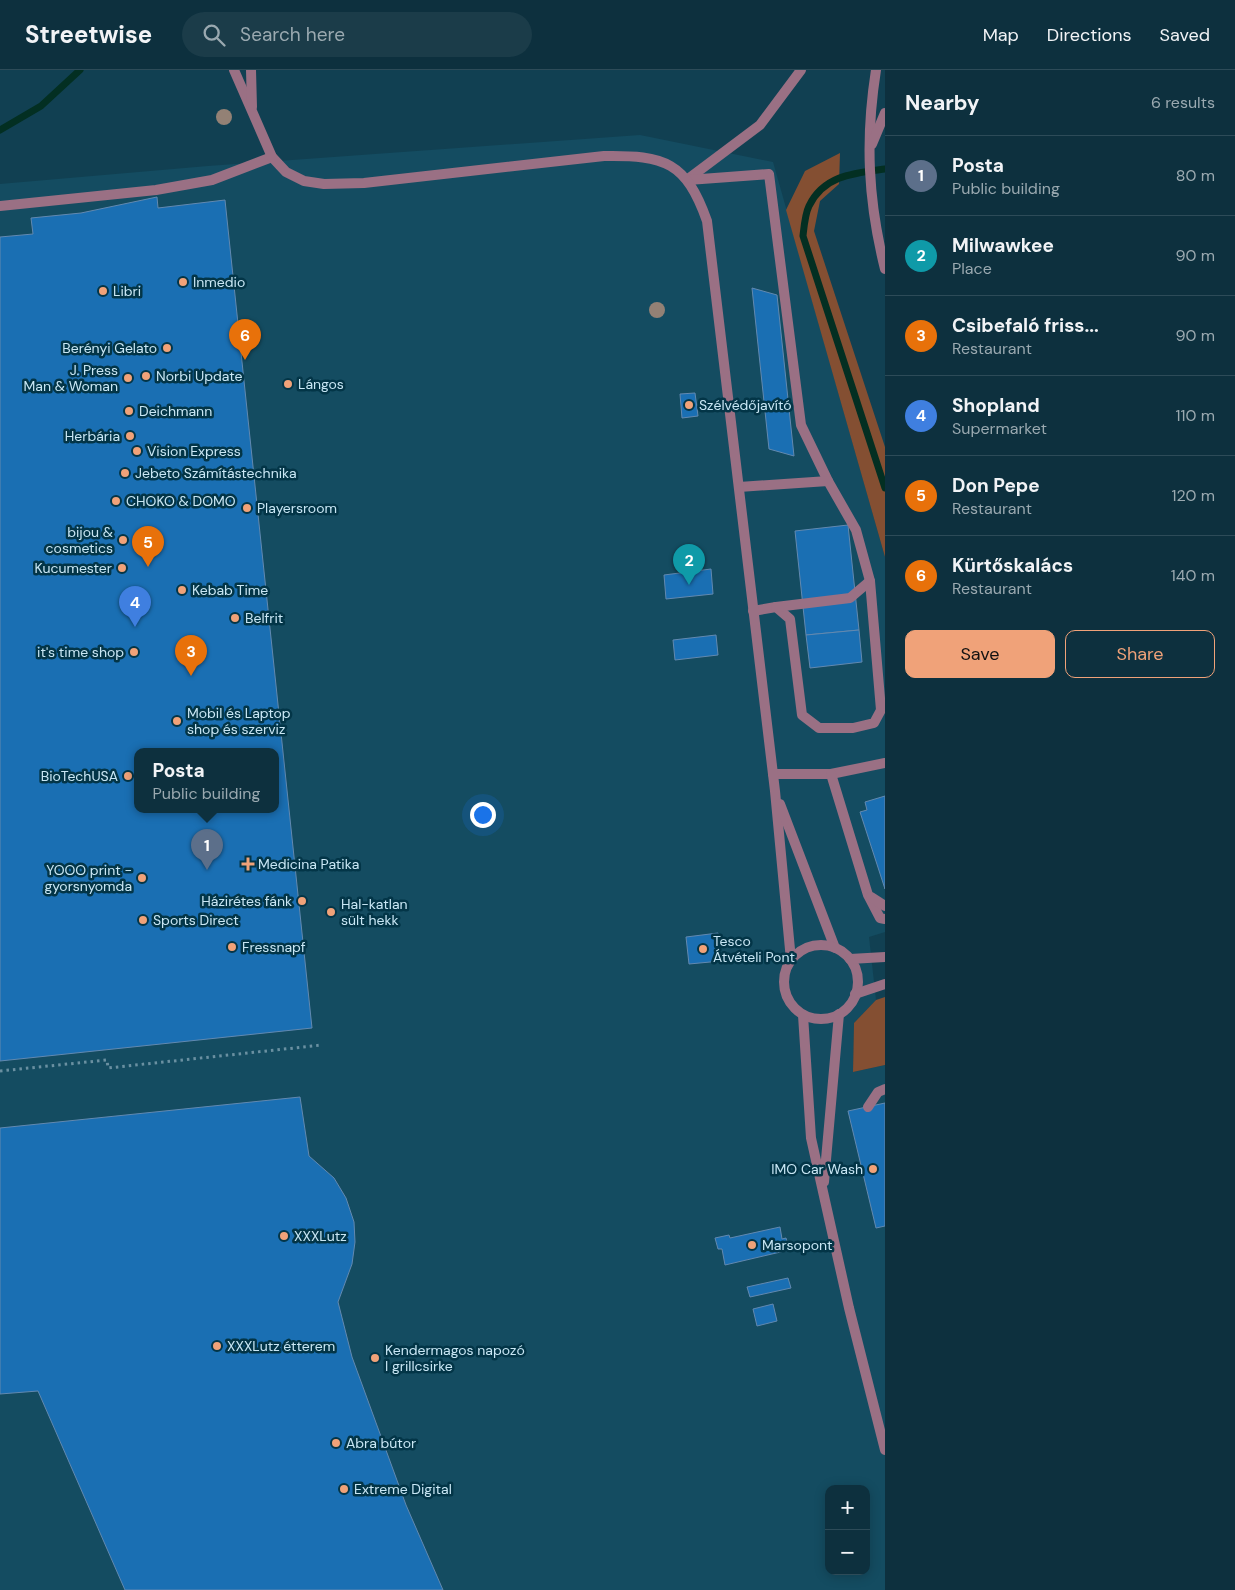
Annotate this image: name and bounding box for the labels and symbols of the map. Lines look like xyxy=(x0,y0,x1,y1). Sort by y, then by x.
place label: Inmedio xyxy=(193,273,245,291)
marker: Inmedio xyxy=(177,276,189,288)
place label: Libri xyxy=(113,282,141,300)
marker: Libri xyxy=(97,285,109,297)
pin: 6 xyxy=(229,319,261,360)
place label: Berényi Gelato xyxy=(62,339,157,357)
marker: Berényi Gelato xyxy=(161,342,173,354)
place label: J. Press Man & Woman xyxy=(24,361,118,395)
place label: Norbi Update xyxy=(156,367,242,385)
marker: Norbi Update xyxy=(140,370,152,382)
marker: J. Press Man & Woman xyxy=(122,372,134,384)
place label: Lángos xyxy=(298,375,344,393)
marker: Lángos xyxy=(282,378,294,390)
place label: Szélvédőjavító xyxy=(699,396,792,414)
marker: Szélvédőjavító xyxy=(683,399,695,411)
place label: Deichmann xyxy=(139,402,212,420)
marker: Deichmann xyxy=(123,405,135,417)
place label: Herbária xyxy=(65,427,120,445)
marker: Herbária xyxy=(124,430,136,442)
place label: Vision Express xyxy=(147,442,241,460)
marker: Vision Express xyxy=(131,445,143,457)
place label: Jebeto Számítástechnika xyxy=(135,464,297,482)
marker: Jebeto Számítástechnika xyxy=(119,467,131,479)
place label: CHOKO & DOMO xyxy=(126,492,236,510)
marker: CHOKO & DOMO xyxy=(110,495,122,507)
place label: Playersroom xyxy=(257,499,337,517)
marker: Playersroom xyxy=(241,502,253,514)
place label: bijou & cosmetics xyxy=(46,523,113,557)
pin: 5 xyxy=(132,526,164,567)
marker: bijou & cosmetics xyxy=(117,534,129,546)
pin: 2 xyxy=(673,544,705,585)
place label: Kucumester xyxy=(34,559,112,577)
marker: Kucumester xyxy=(116,562,128,574)
place label: Kebab Time xyxy=(192,581,268,599)
marker: Kebab Time xyxy=(176,584,188,596)
pin: 4 xyxy=(119,586,151,627)
place label: Belfrit xyxy=(245,609,283,627)
marker: Belfrit xyxy=(229,612,241,624)
pin: 3 xyxy=(175,635,207,676)
place label: it's time shop xyxy=(37,643,124,661)
marker: it's time shop xyxy=(128,646,140,658)
place label: Mobil és Laptop shop és szerviz xyxy=(187,704,291,738)
marker: Mobil és Laptop shop és szerviz xyxy=(171,715,183,727)
place label: BioTechUSA xyxy=(41,767,118,785)
marker: BioTechUSA xyxy=(122,770,134,782)
your location xyxy=(470,802,496,828)
pin: 1 xyxy=(191,829,223,870)
place label: Medicina Patika xyxy=(258,855,359,873)
marker: Medicina Patika xyxy=(242,858,254,870)
place label: YOOO print - gyorsnyomda xyxy=(44,861,132,895)
marker: YOOO print - gyorsnyomda xyxy=(136,872,148,884)
place label: Házirétes fánk xyxy=(201,892,292,910)
marker: Házirétes fánk xyxy=(296,895,308,907)
place label: Hal-katlan sült hekk xyxy=(341,895,408,929)
marker: Hal-katlan sült hekk xyxy=(325,906,337,918)
place label: Sports Direct xyxy=(153,911,239,929)
marker: Sports Direct xyxy=(137,914,149,926)
place label: Tesco Átvételi Pont xyxy=(713,932,795,966)
place label: Fressnapf xyxy=(242,938,306,956)
marker: Fressnapf xyxy=(226,941,238,953)
marker: Tesco Átvételi Pont xyxy=(697,943,709,955)
place label: IMO Car Wash xyxy=(771,1160,863,1178)
marker: IMO Car Wash xyxy=(867,1163,879,1175)
place label: XXXLutz xyxy=(294,1227,347,1245)
marker: XXXLutz xyxy=(278,1230,290,1242)
place label: Marsopont xyxy=(762,1236,833,1254)
marker: Marsopont xyxy=(746,1239,758,1251)
place label: XXXLutz étterem xyxy=(227,1337,335,1355)
marker: XXXLutz étterem xyxy=(211,1340,223,1352)
place label: Kendermagos napozó I grillcsirke xyxy=(385,1341,525,1375)
marker: Kendermagos napozó I grillcsirke xyxy=(369,1352,381,1364)
place label: Abra bútor xyxy=(346,1434,416,1452)
marker: Abra bútor xyxy=(330,1437,342,1449)
place label: Extreme Digital xyxy=(354,1480,452,1498)
marker: Extreme Digital xyxy=(338,1483,350,1495)

